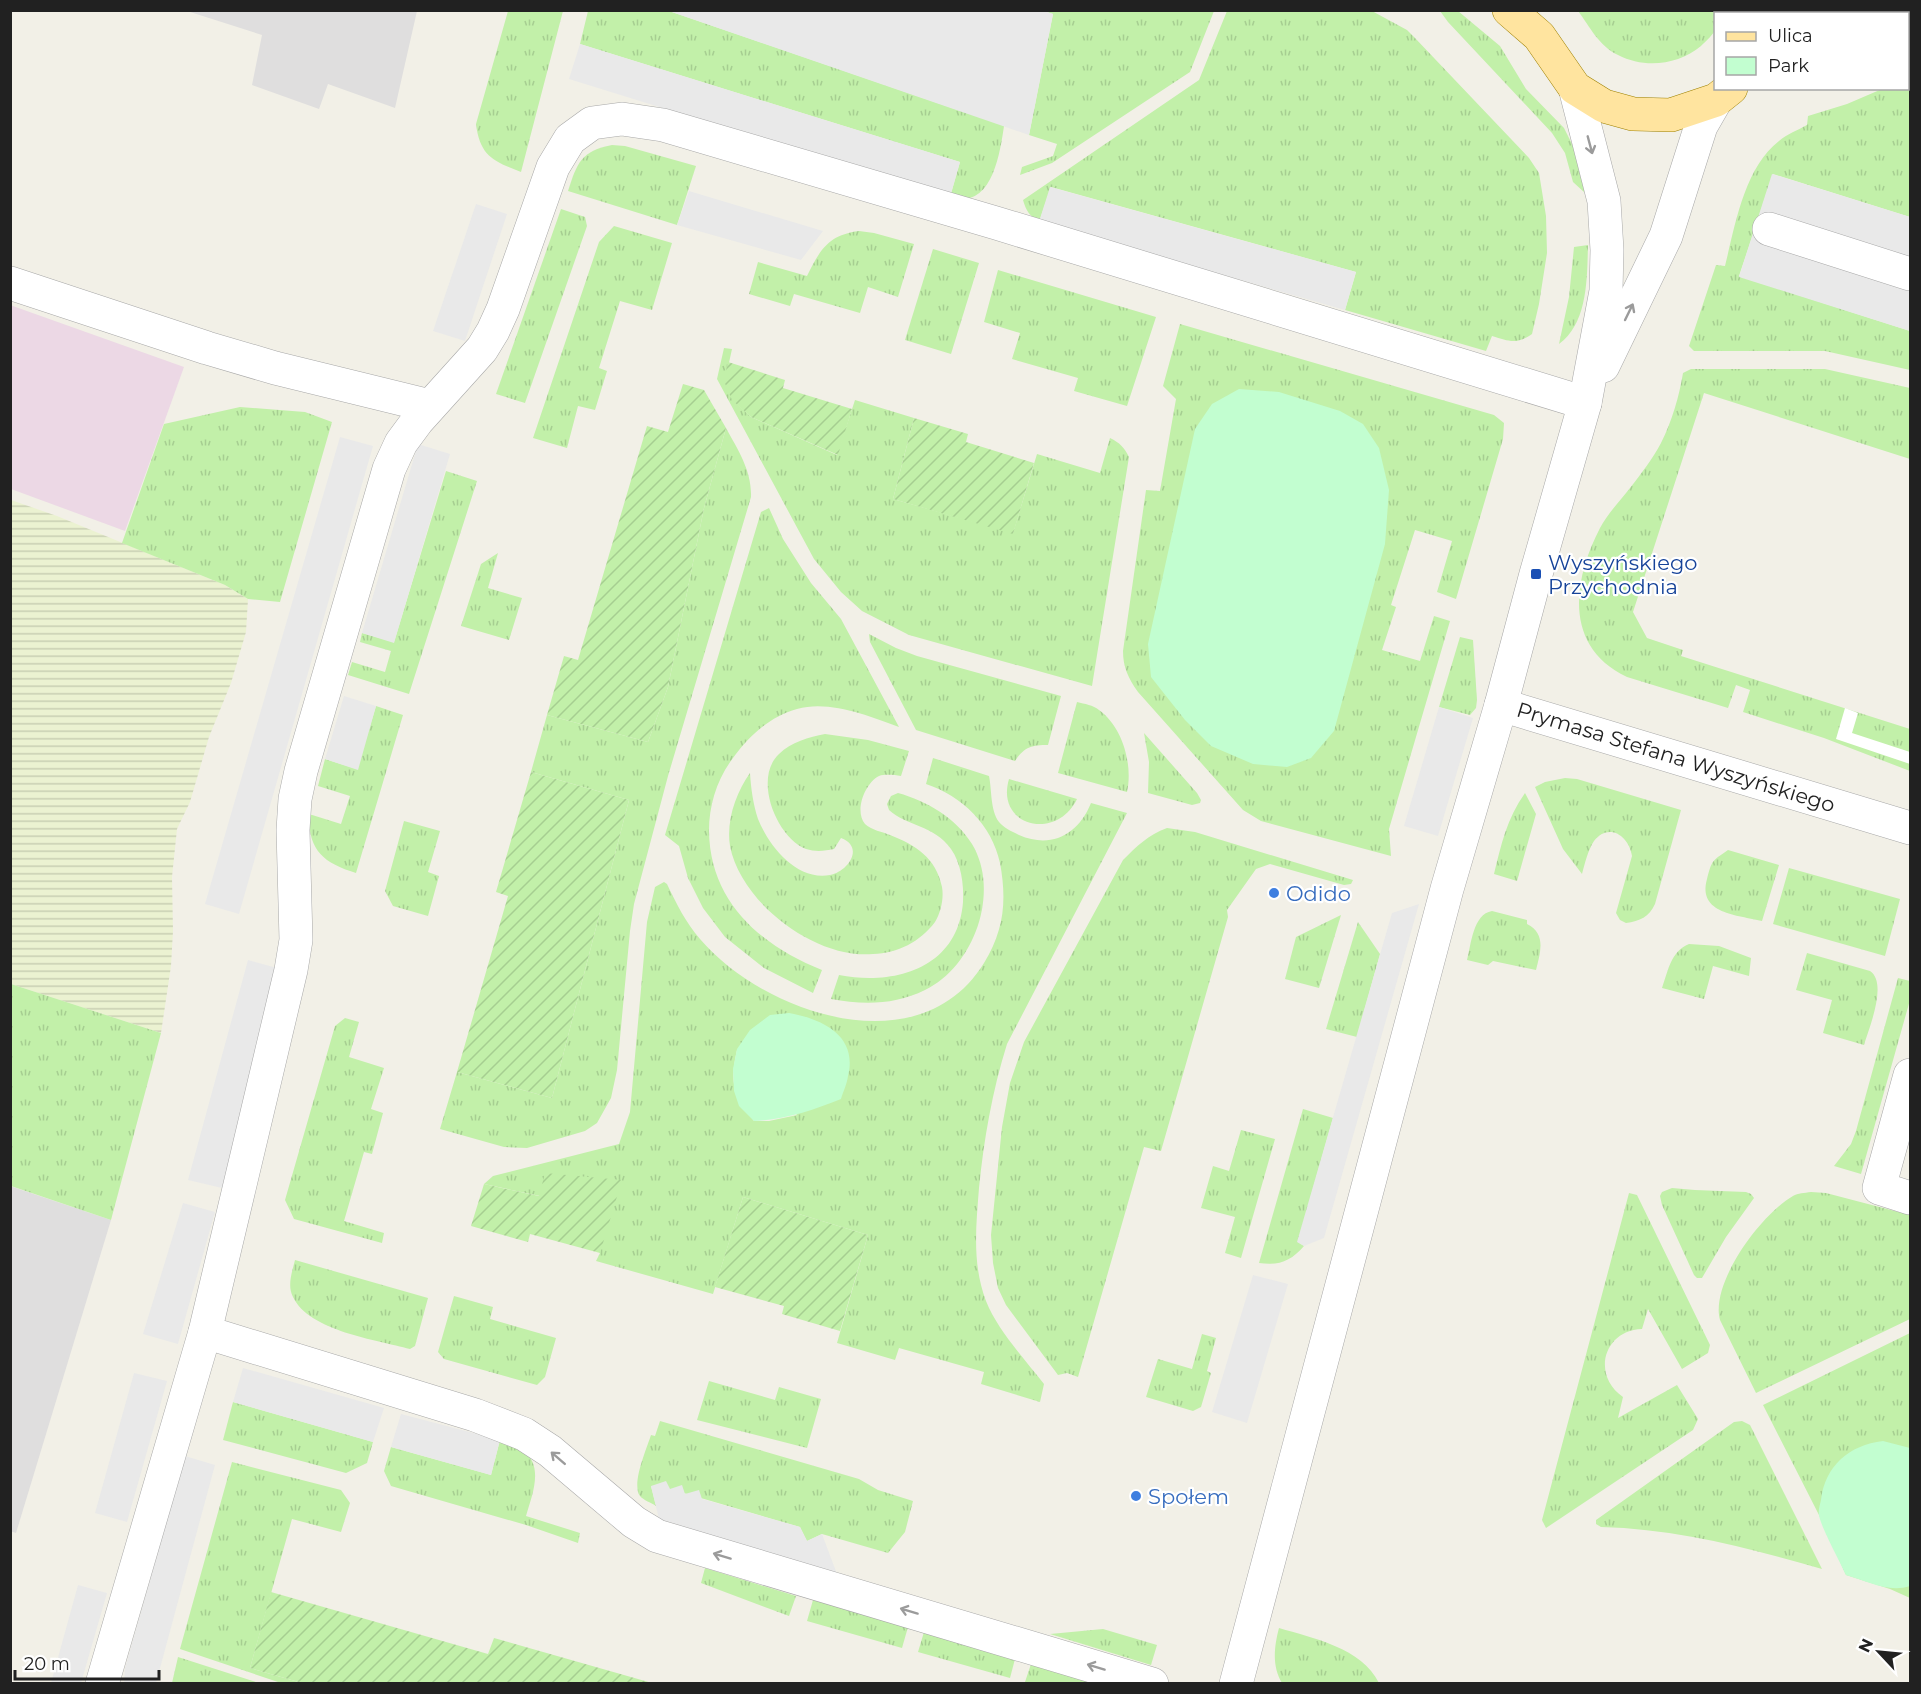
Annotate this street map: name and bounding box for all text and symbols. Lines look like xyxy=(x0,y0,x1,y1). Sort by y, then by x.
legend xyxy=(1714,12,1909,90)
text: Ulica xyxy=(1768,25,1813,47)
text: Park xyxy=(1768,55,1809,77)
one-way arrow xyxy=(1585,135,1596,154)
one-way arrow xyxy=(1624,304,1636,322)
place label: Wyszyńskiego Przychodnia xyxy=(1548,550,1697,599)
marker: Wyszyńskiego Przychodnia xyxy=(1529,567,1543,581)
street label: Prymasa Stefana Wyszyńskiego xyxy=(1514,697,1838,817)
place label: Odido xyxy=(1286,881,1351,906)
marker: Odido xyxy=(1267,886,1281,900)
one-way arrow xyxy=(551,1451,566,1465)
place label: Społem xyxy=(1148,1484,1229,1509)
marker: Społem xyxy=(1129,1489,1143,1503)
one-way arrow xyxy=(713,1550,732,1561)
one-way arrow xyxy=(900,1605,919,1616)
north arrow xyxy=(1849,1622,1909,1682)
text: N xyxy=(1855,1636,1877,1656)
scale bar xyxy=(15,1643,159,1681)
text: 20 m xyxy=(24,1653,70,1675)
one-way arrow xyxy=(1087,1661,1106,1672)

